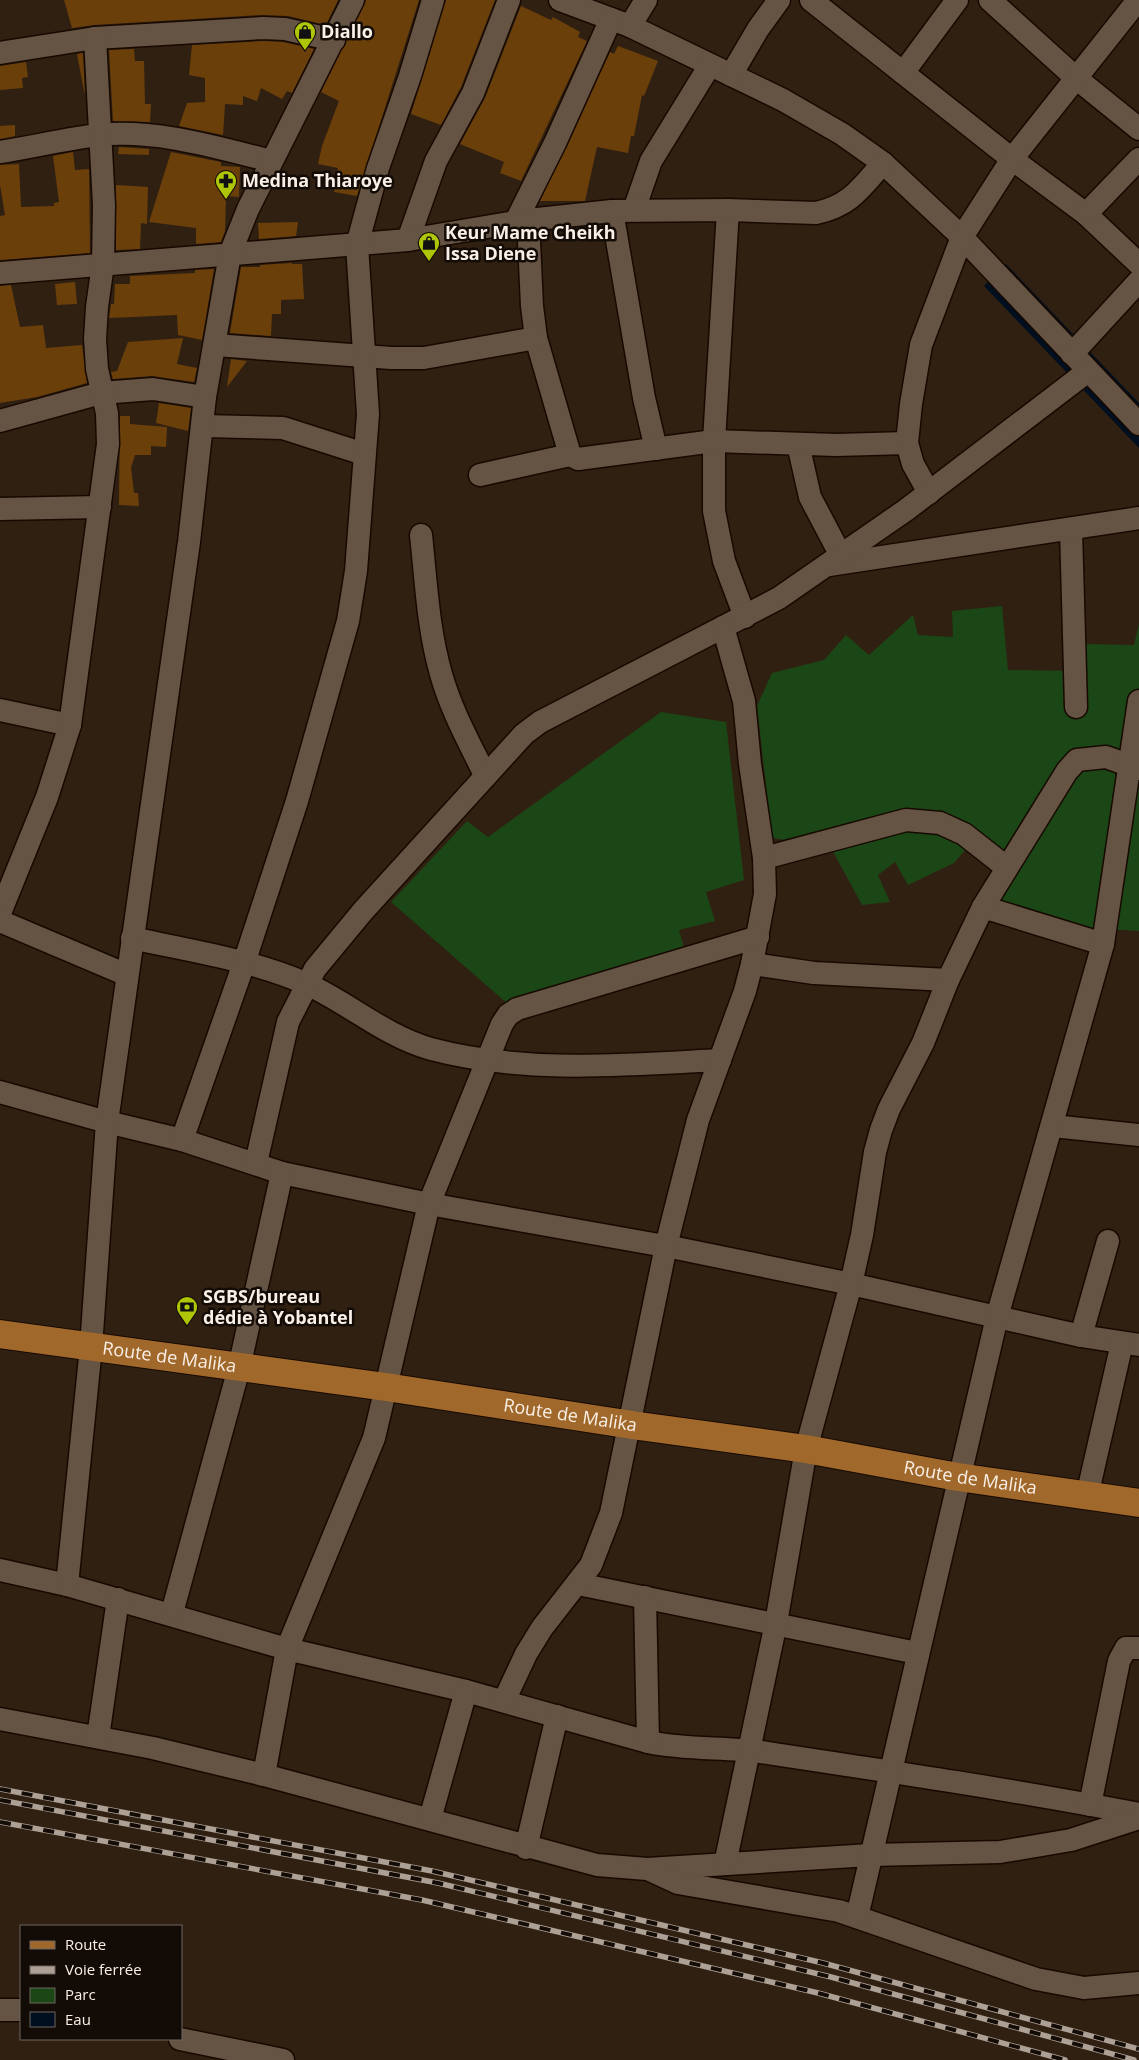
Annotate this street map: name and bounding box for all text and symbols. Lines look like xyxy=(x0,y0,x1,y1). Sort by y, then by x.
place label: Diallo xyxy=(321,19,373,43)
shop icon: Diallo xyxy=(293,20,317,51)
place label: Medina Thiaroye xyxy=(242,168,393,192)
pharmacy icon: Medina Thiaroye xyxy=(214,169,238,200)
place label: Keur Mame Cheikh Issa Diene xyxy=(445,220,616,265)
shop icon: Keur Mame Cheikh Issa Diene xyxy=(417,231,441,262)
place label: SGBS/bureau dédie à Yobantel xyxy=(203,1284,353,1329)
bank icon: SGBS/bureau dédie à Yobantel xyxy=(175,1295,199,1326)
street label: Route de Malika xyxy=(101,1335,238,1377)
street label: Route de Malika xyxy=(502,1392,639,1437)
street label: Route de Malika xyxy=(902,1454,1039,1499)
legend xyxy=(20,1925,182,2040)
text: Route xyxy=(65,1934,106,1954)
text: Voie ferrée xyxy=(65,1959,142,1979)
text: Parc xyxy=(65,1984,96,2004)
text: Eau xyxy=(65,2009,91,2029)

